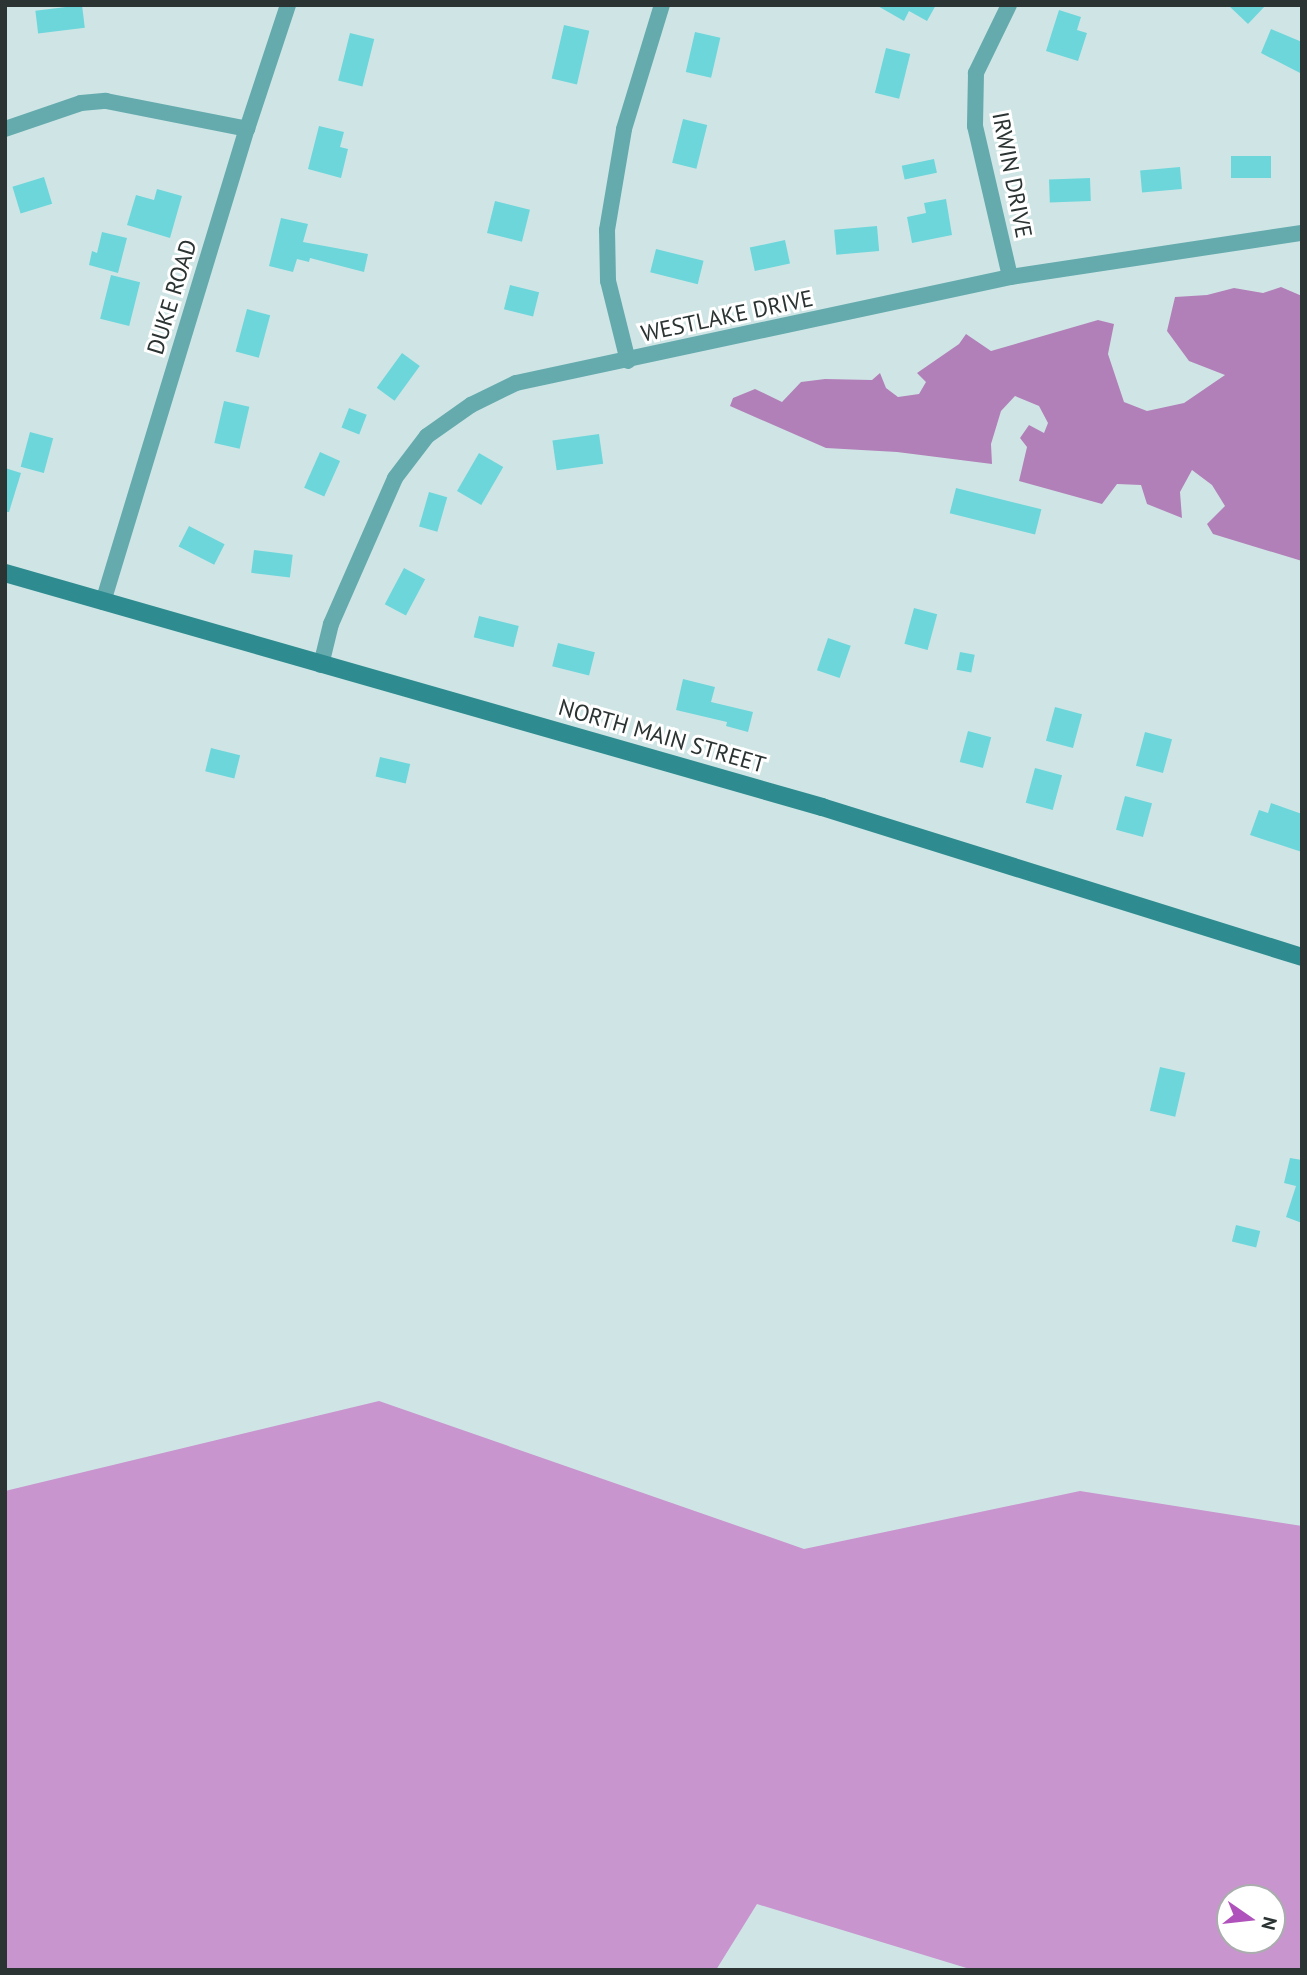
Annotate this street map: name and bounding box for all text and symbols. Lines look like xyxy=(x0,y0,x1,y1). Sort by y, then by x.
street label: IRWIN DRIVE xyxy=(986,110,1038,240)
street label: DUKE ROAD xyxy=(141,236,203,358)
street label: WESTLAKE DRIVE xyxy=(638,284,816,348)
street label: NORTH MAIN STREET xyxy=(555,693,769,779)
north arrow xyxy=(1216,1884,1286,1954)
text: N xyxy=(1256,1915,1283,1933)

